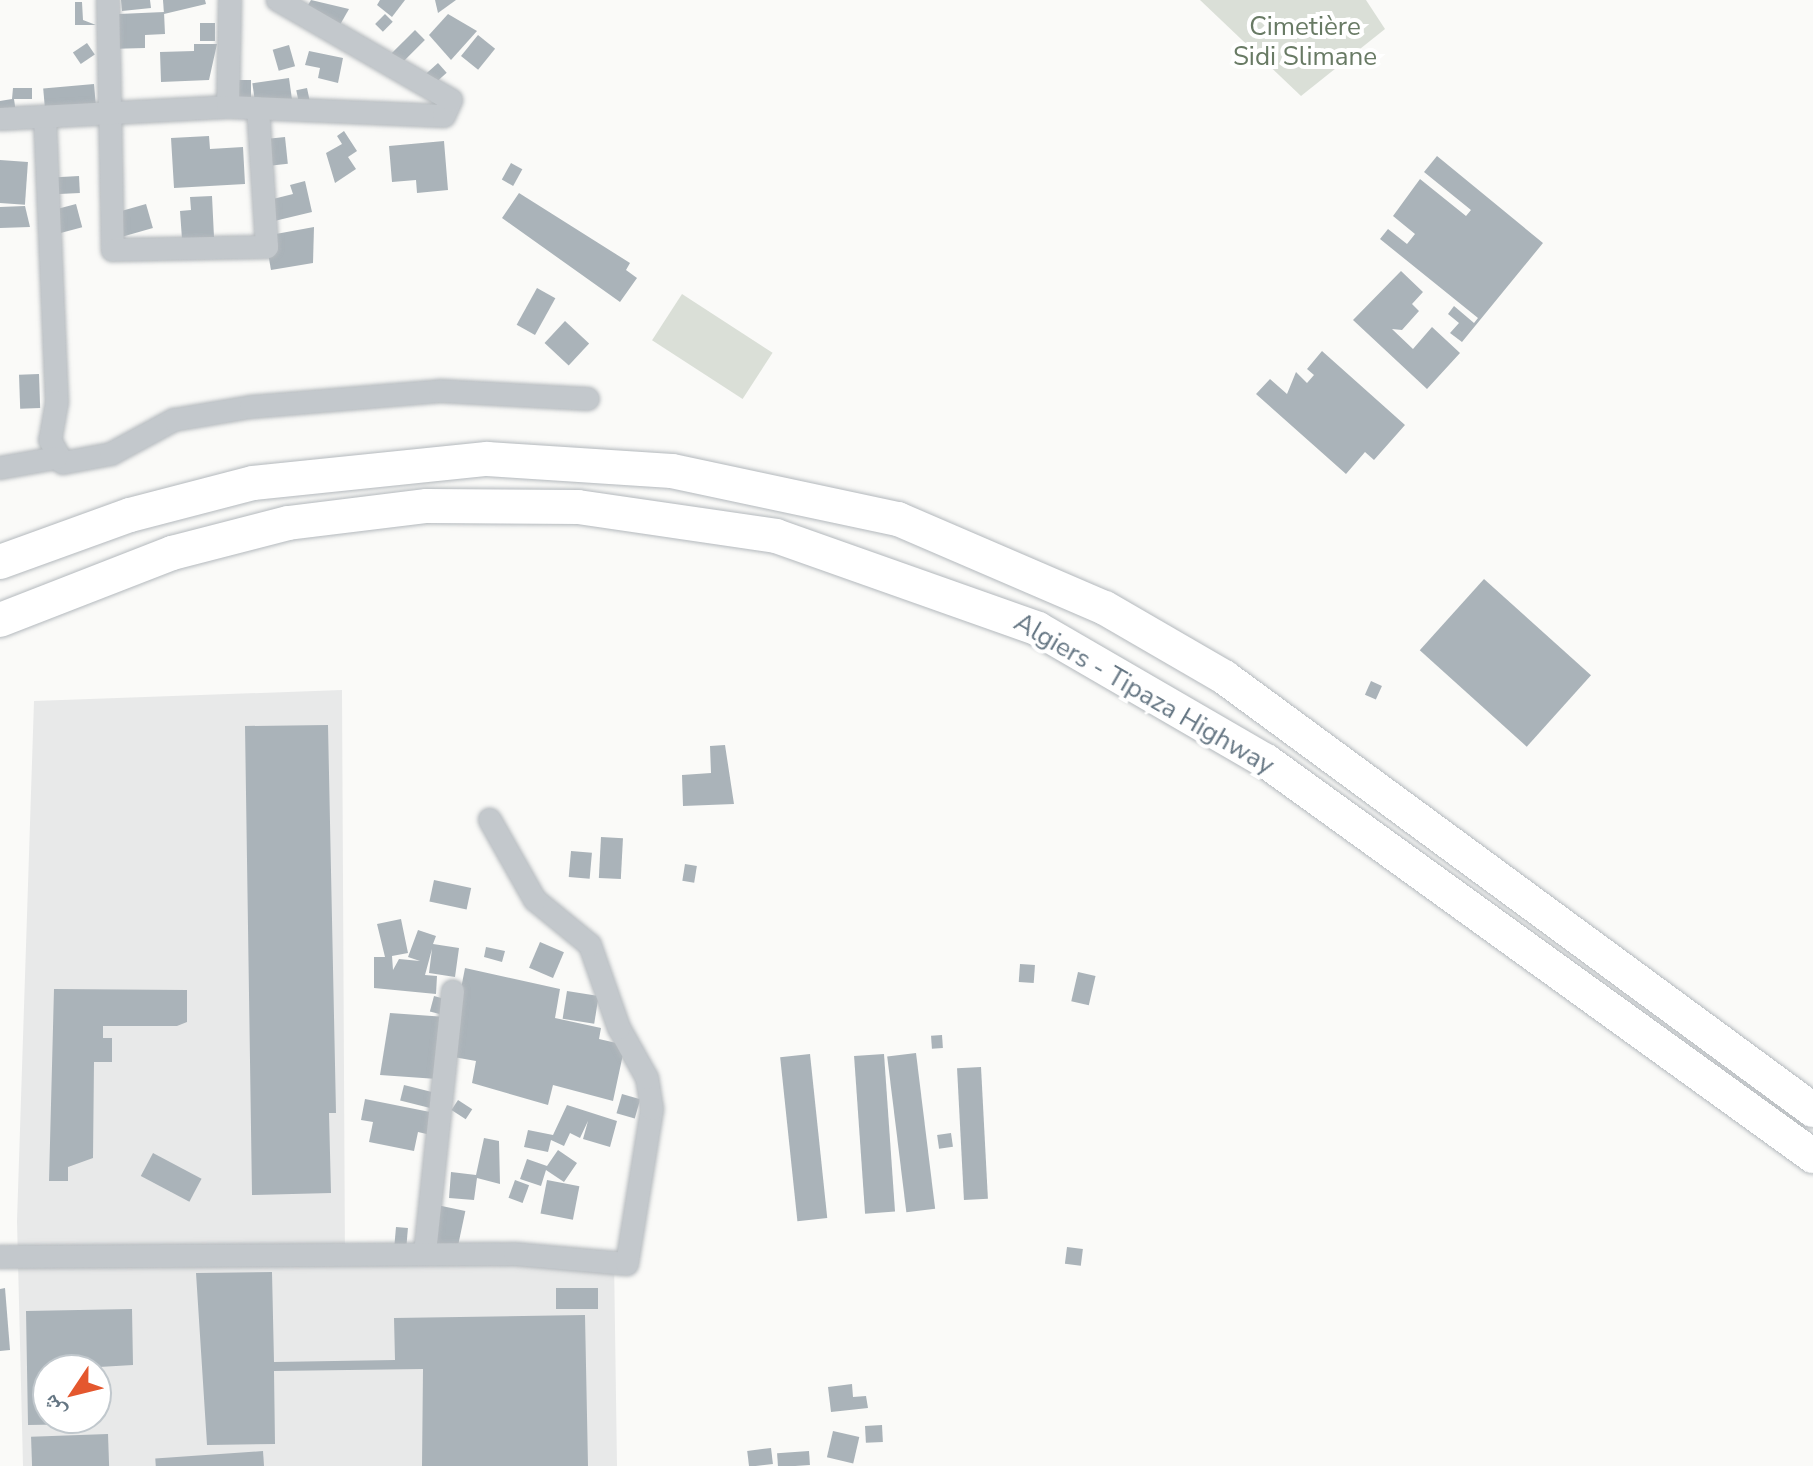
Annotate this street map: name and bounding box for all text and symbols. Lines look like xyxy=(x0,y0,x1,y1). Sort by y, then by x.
park label: Cimetière Sidi Slimane xyxy=(1233,11,1377,72)
street label: Algiers - Tipaza Highway xyxy=(1008,607,1280,781)
north arrow xyxy=(32,1354,112,1434)
text: ش xyxy=(35,1388,73,1425)

